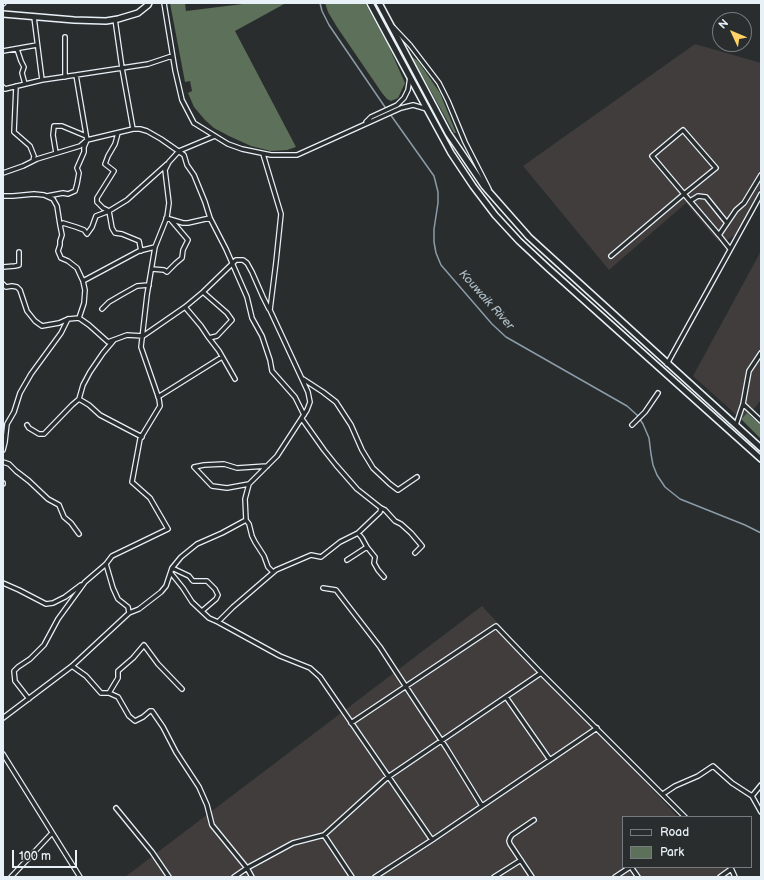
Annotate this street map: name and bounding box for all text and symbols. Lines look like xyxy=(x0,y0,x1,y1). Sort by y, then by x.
north arrow xyxy=(712,12,752,52)
text: N xyxy=(716,17,731,32)
water label: Kouwaik River xyxy=(455,267,517,333)
legend xyxy=(622,816,752,868)
text: Road xyxy=(660,825,689,840)
scale bar xyxy=(14,842,79,868)
text: Park xyxy=(660,845,684,860)
text: 100 m xyxy=(19,849,51,864)

